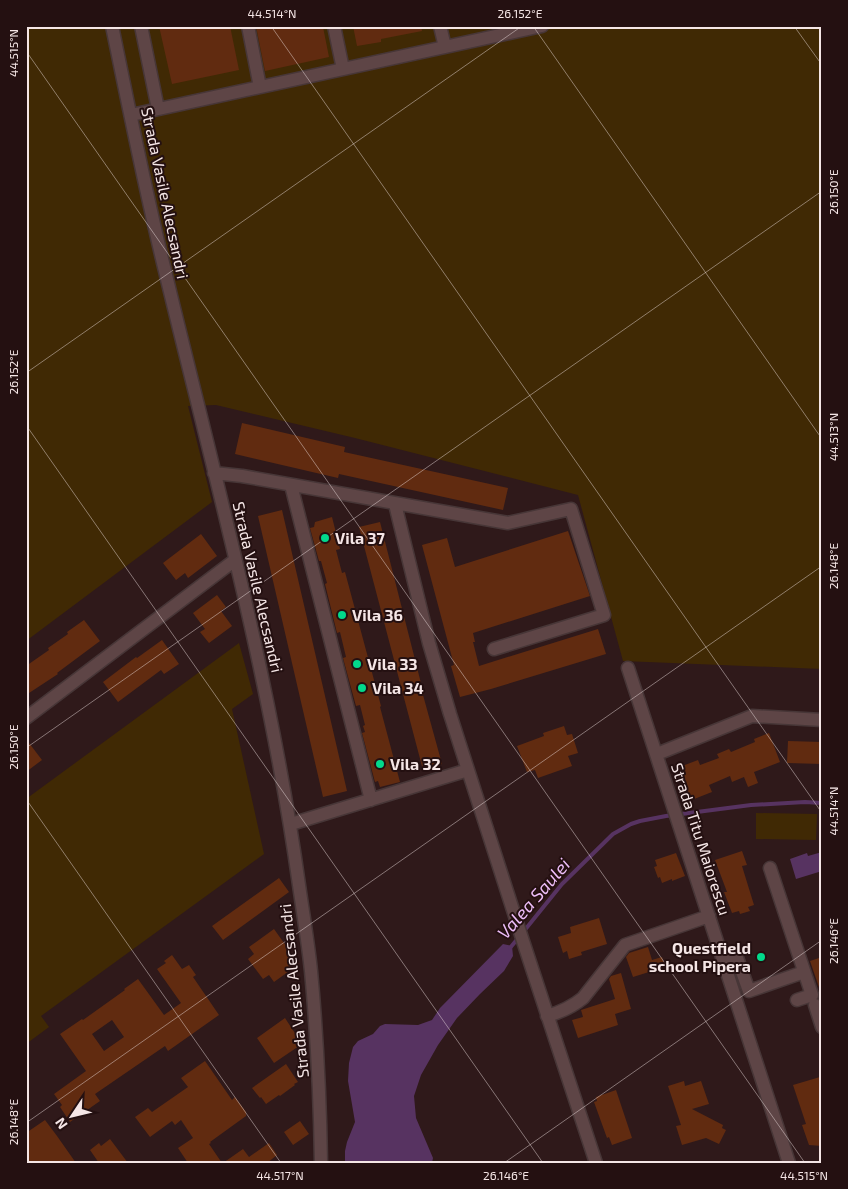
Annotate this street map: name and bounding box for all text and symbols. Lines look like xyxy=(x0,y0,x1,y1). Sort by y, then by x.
text: 44.514°N xyxy=(248,6,296,20)
text: 26.152°E xyxy=(498,6,543,20)
text: 44.515°N xyxy=(6,29,20,77)
street label: Strada Vasile Alecsandri xyxy=(138,105,193,280)
text: 26.150°E xyxy=(826,169,840,215)
text: 26.152°E xyxy=(6,349,20,394)
text: 44.513°N xyxy=(826,413,840,461)
street label: Strada Vasile Alecsandri xyxy=(230,500,287,674)
place label: Vila 37 xyxy=(335,528,386,547)
marker: Vila 37 xyxy=(319,532,331,544)
text: 26.148°E xyxy=(826,543,840,589)
place label: Vila 36 xyxy=(352,605,403,624)
marker: Vila 36 xyxy=(336,609,348,621)
place label: Vila 33 xyxy=(367,654,418,673)
marker: Vila 33 xyxy=(351,658,363,670)
place label: Vila 34 xyxy=(372,678,424,697)
marker: Vila 34 xyxy=(356,682,368,694)
text: 26.150°E xyxy=(6,724,20,770)
place label: Vila 32 xyxy=(390,754,441,773)
marker: Vila 32 xyxy=(374,758,386,770)
street label: Strada Titu Maiorescu xyxy=(668,760,735,917)
text: 44.514°N xyxy=(826,787,840,835)
water label: Valea Saulei xyxy=(492,853,575,943)
street label: Strada Vasile Alecsandri xyxy=(275,903,312,1079)
text: 26.146°E xyxy=(826,918,840,964)
place label: Questfield school Pipera xyxy=(649,938,751,975)
marker: Questfield school Pipera xyxy=(755,951,767,963)
north arrow xyxy=(48,1092,98,1142)
text: 26.148°E xyxy=(6,1099,20,1145)
text: N xyxy=(51,1115,71,1133)
text: 44.517°N xyxy=(256,1168,304,1182)
text: 26.146°E xyxy=(483,1168,529,1182)
text: 44.515°N xyxy=(780,1168,828,1182)

